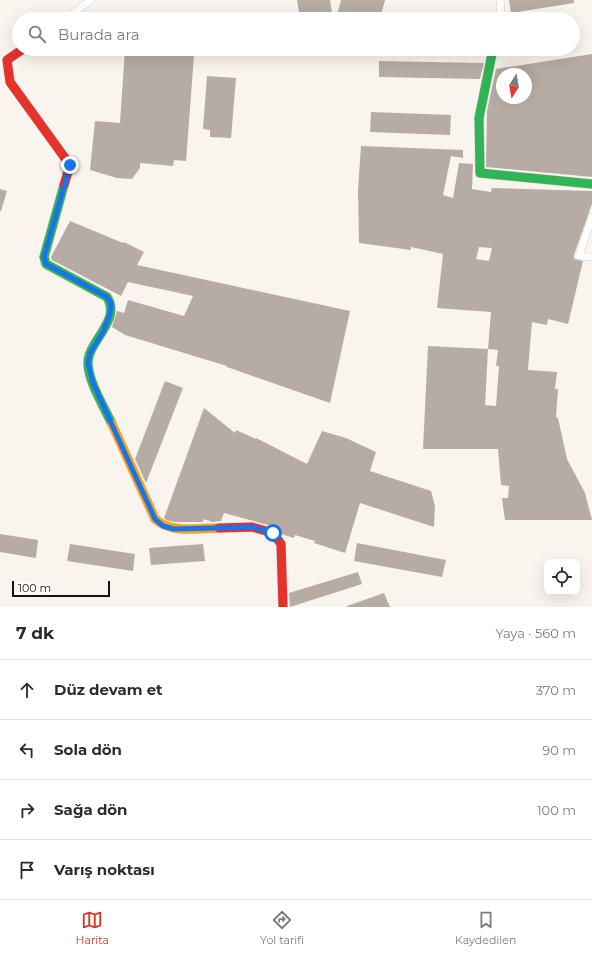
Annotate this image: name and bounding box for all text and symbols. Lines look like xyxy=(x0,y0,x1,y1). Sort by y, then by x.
search box xyxy=(12,12,580,56)
icon: search xyxy=(26,23,48,45)
text: Burada ara xyxy=(58,25,140,44)
north arrow xyxy=(496,68,532,104)
route end xyxy=(61,156,79,174)
route start xyxy=(264,524,282,542)
map controls xyxy=(544,559,580,595)
button: locate xyxy=(544,559,580,595)
scale bar xyxy=(12,579,110,598)
text: 100 m xyxy=(18,581,51,595)
text: 7 dk xyxy=(16,623,54,643)
text: Yaya · 560 m xyxy=(496,625,576,641)
icon: ahead xyxy=(16,679,38,701)
text: Düz devam et xyxy=(54,680,163,699)
text: 370 m xyxy=(536,682,576,698)
icon: left xyxy=(16,739,38,761)
text: Sola dön xyxy=(54,740,122,759)
text: 90 m xyxy=(542,742,576,758)
icon: right xyxy=(16,799,38,821)
text: Sağa dön xyxy=(54,800,127,819)
text: 100 m xyxy=(537,802,576,818)
icon: arrive xyxy=(16,859,38,881)
text: Varış noktası xyxy=(54,860,155,879)
tab: Harita xyxy=(76,909,109,947)
tab: Yol tarifi xyxy=(260,909,304,947)
tab: Kaydedilen xyxy=(455,909,516,947)

